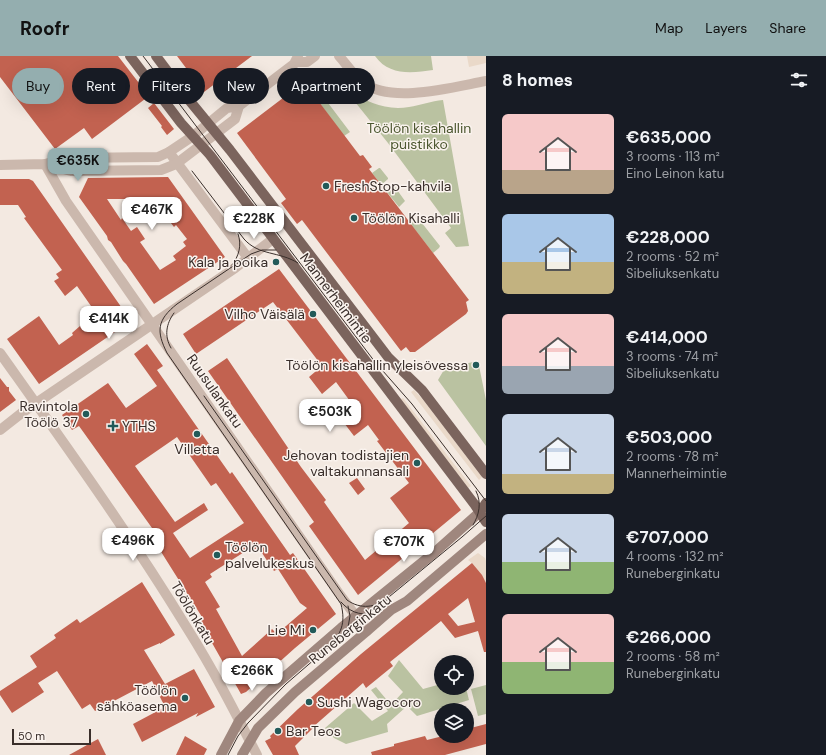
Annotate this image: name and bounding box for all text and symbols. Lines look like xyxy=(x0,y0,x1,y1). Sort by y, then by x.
text: Roofr xyxy=(20,16,69,41)
text: Map xyxy=(655,19,683,37)
text: Layers xyxy=(705,19,747,37)
text: Share xyxy=(769,19,806,37)
chip: Buy xyxy=(12,68,64,104)
chip: Rent xyxy=(72,68,130,104)
chip: Filters xyxy=(138,68,205,104)
chip: New xyxy=(213,68,269,104)
chip: Apartment xyxy=(277,68,375,104)
text: 8 homes xyxy=(502,69,573,91)
icon: filters xyxy=(788,69,810,91)
park label: Töölön kisahallin puistikko xyxy=(367,119,471,153)
text: €635,000 xyxy=(626,126,711,148)
icon: home xyxy=(534,130,582,178)
pin: €635K xyxy=(50,148,106,182)
text: 3 rooms · 113 m² xyxy=(626,148,720,165)
text: €635K xyxy=(57,152,99,169)
text: Eino Leinon katu xyxy=(626,165,724,182)
place label: FreshStop-kahvila xyxy=(334,177,452,195)
marker: FreshStop-kahvila xyxy=(321,181,331,191)
pin: €467K xyxy=(124,197,180,231)
text: €467K xyxy=(131,201,173,218)
pin: €228K xyxy=(226,206,282,240)
place label: Töölön Kisahalli xyxy=(362,209,460,227)
text: €228K xyxy=(233,210,275,227)
marker: Töölön Kisahalli xyxy=(349,213,359,223)
text: €228,000 xyxy=(626,226,710,248)
icon: home xyxy=(534,230,582,278)
text: 2 rooms · 52 m² xyxy=(626,248,719,265)
street label: Mannerheimintie xyxy=(296,249,376,347)
place label: Kala ja poika xyxy=(188,253,268,271)
marker: Kala ja poika xyxy=(271,257,281,267)
text: Sibeliuksenkatu xyxy=(626,265,719,282)
place label: Vilho Väisälä xyxy=(224,305,305,323)
pin: €414K xyxy=(81,306,137,340)
marker: Vilho Väisälä xyxy=(308,309,318,319)
text: €414K xyxy=(89,310,129,327)
text: €414,000 xyxy=(626,326,708,348)
icon: home xyxy=(534,330,582,378)
text: 3 rooms · 74 m² xyxy=(626,348,718,365)
street label: Ruusulankatu xyxy=(183,351,247,431)
place label: Töölön kisahallin yleisövessa xyxy=(286,356,468,374)
marker: Töölön kisahallin yleisövessa xyxy=(471,360,481,370)
text: Sibeliuksenkatu xyxy=(626,365,719,382)
place label: Ravintola Töölö 37 xyxy=(19,397,78,431)
pin: €503K xyxy=(302,399,358,433)
text: €503K xyxy=(308,403,352,420)
marker: Ravintola Töölö 37 xyxy=(81,409,91,419)
place label: YTHS xyxy=(122,417,156,435)
marker: YTHS xyxy=(107,420,119,432)
text: €503,000 xyxy=(626,426,712,448)
marker: Villetta xyxy=(192,429,202,439)
icon: home xyxy=(534,430,582,478)
place label: Villetta xyxy=(174,440,220,458)
place label: Jehovan todistajien valtakunnansali xyxy=(283,446,409,480)
text: 2 rooms · 78 m² xyxy=(626,448,718,465)
marker: Jehovan todistajien valtakunnansali xyxy=(412,458,422,468)
text: Mannerheimintie xyxy=(626,465,727,482)
text: €707,000 xyxy=(626,526,709,548)
pin: €496K xyxy=(105,528,161,562)
pin: €707K xyxy=(376,529,432,563)
icon: home xyxy=(534,530,582,578)
text: €496K xyxy=(111,532,155,549)
text: €707K xyxy=(383,533,425,550)
place label: Töölön palvelukeskus xyxy=(225,538,314,572)
text: 4 rooms · 132 m² xyxy=(626,548,724,565)
marker: Töölön palvelukeskus xyxy=(212,550,222,560)
text: Runeberginkatu xyxy=(626,565,720,582)
street label: Töölönkatu xyxy=(167,578,219,648)
street label: Runeberginkatu xyxy=(305,590,395,668)
place label: Lie Mi xyxy=(267,621,305,639)
marker: Lie Mi xyxy=(308,625,318,635)
text: €266,000 xyxy=(626,626,711,648)
icon: home xyxy=(534,630,582,678)
text: 2 rooms · 58 m² xyxy=(626,648,720,665)
map controls xyxy=(434,655,474,743)
button: locate xyxy=(434,655,474,695)
pin: €266K xyxy=(224,658,280,692)
text: €266K xyxy=(231,662,273,679)
text: Runeberginkatu xyxy=(626,665,720,682)
place label: Töölön sähköasema xyxy=(97,681,177,715)
marker: Töölön sähköasema xyxy=(180,693,190,703)
place label: Sushi Wagocoro xyxy=(317,693,421,711)
marker: Sushi Wagocoro xyxy=(304,697,314,707)
button: layers xyxy=(434,703,474,743)
place label: Bar Teos xyxy=(286,722,341,740)
marker: Bar Teos xyxy=(273,726,283,736)
scale bar xyxy=(12,727,91,746)
text: 50 m xyxy=(18,729,45,743)

